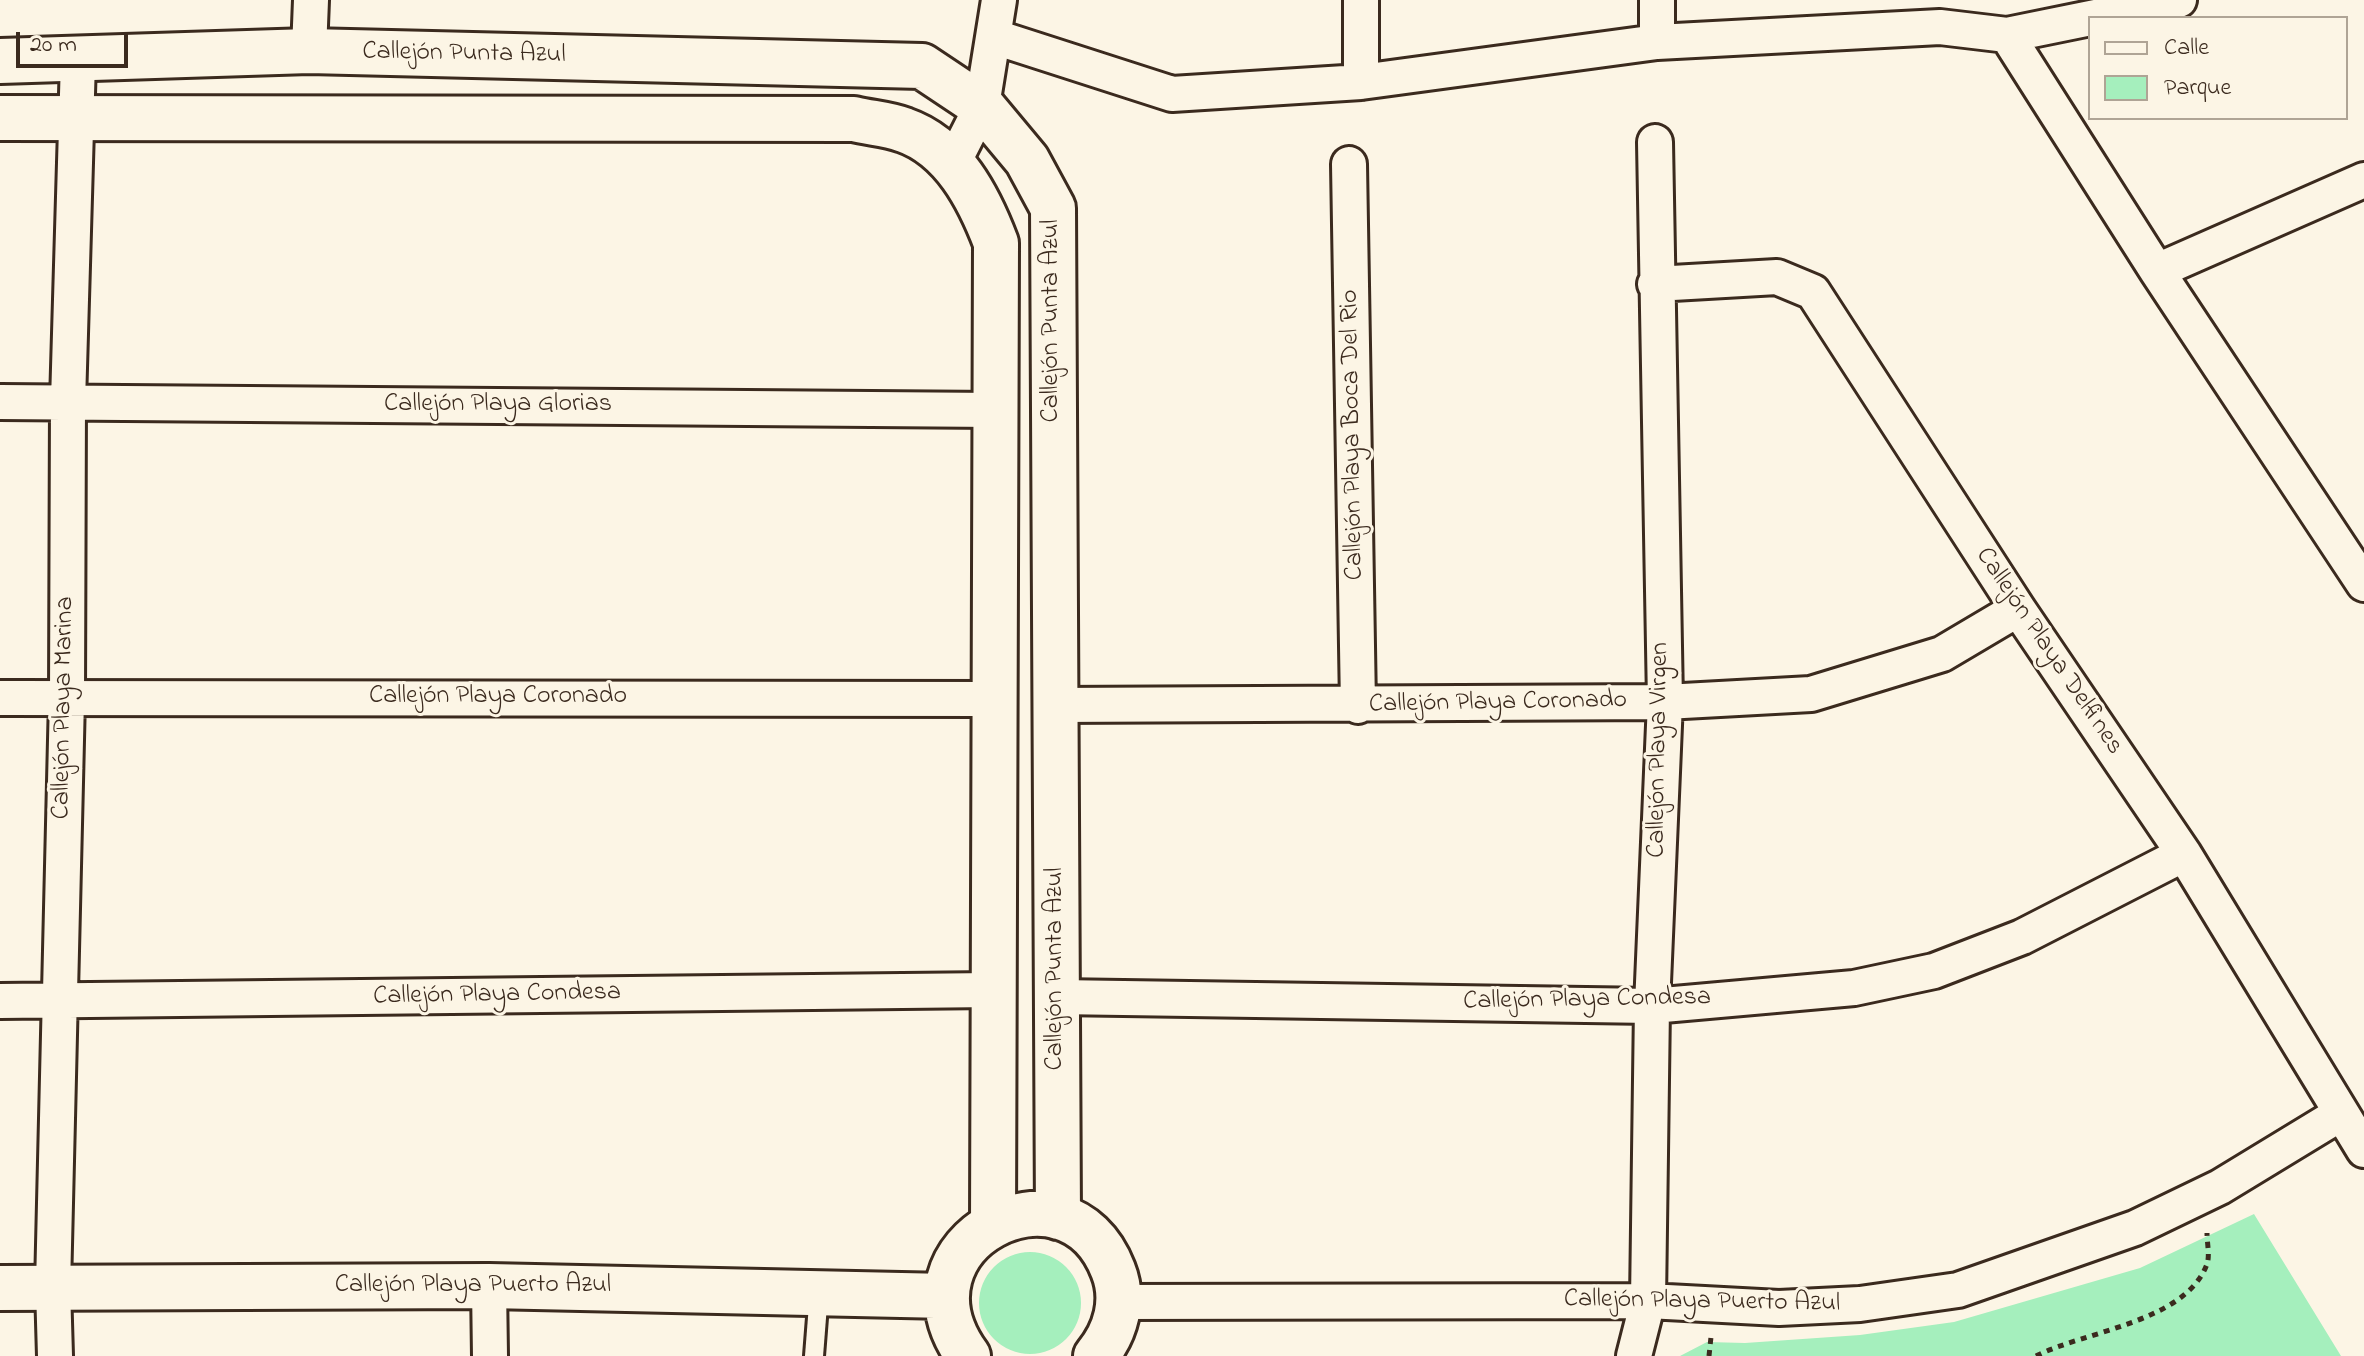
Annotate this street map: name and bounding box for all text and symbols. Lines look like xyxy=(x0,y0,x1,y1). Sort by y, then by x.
scale bar xyxy=(20,16,132,66)
legend xyxy=(2088,16,2348,120)
text: 20 m xyxy=(30,28,77,63)
text: Calle xyxy=(2164,31,2209,66)
street label: Callejón Punta Azul xyxy=(362,38,566,72)
text: Parque xyxy=(2164,71,2231,106)
street label: Callejón Punta Azul xyxy=(1037,219,1069,423)
street label: Callejón Playa Boca Del Rio xyxy=(1336,289,1372,581)
street label: Callejón Playa Glorias xyxy=(384,390,612,422)
street label: Callejón Playa Delfines xyxy=(1967,542,2129,762)
street label: Callejón Playa Marina xyxy=(47,596,83,820)
street label: Callejón Playa Virgen xyxy=(1643,642,1677,858)
street label: Callejón Playa Coronado xyxy=(369,682,627,714)
street label: Callejón Playa Coronado xyxy=(1369,686,1627,722)
street label: Callejón Punta Azul xyxy=(1041,867,1073,1071)
street label: Callejón Playa Condesa xyxy=(373,978,621,1014)
street label: Callejón Playa Condesa xyxy=(1463,983,1711,1019)
street label: Callejón Playa Puerto Azul xyxy=(335,1271,611,1303)
street label: Callejón Playa Puerto Azul xyxy=(1564,1285,1840,1321)

